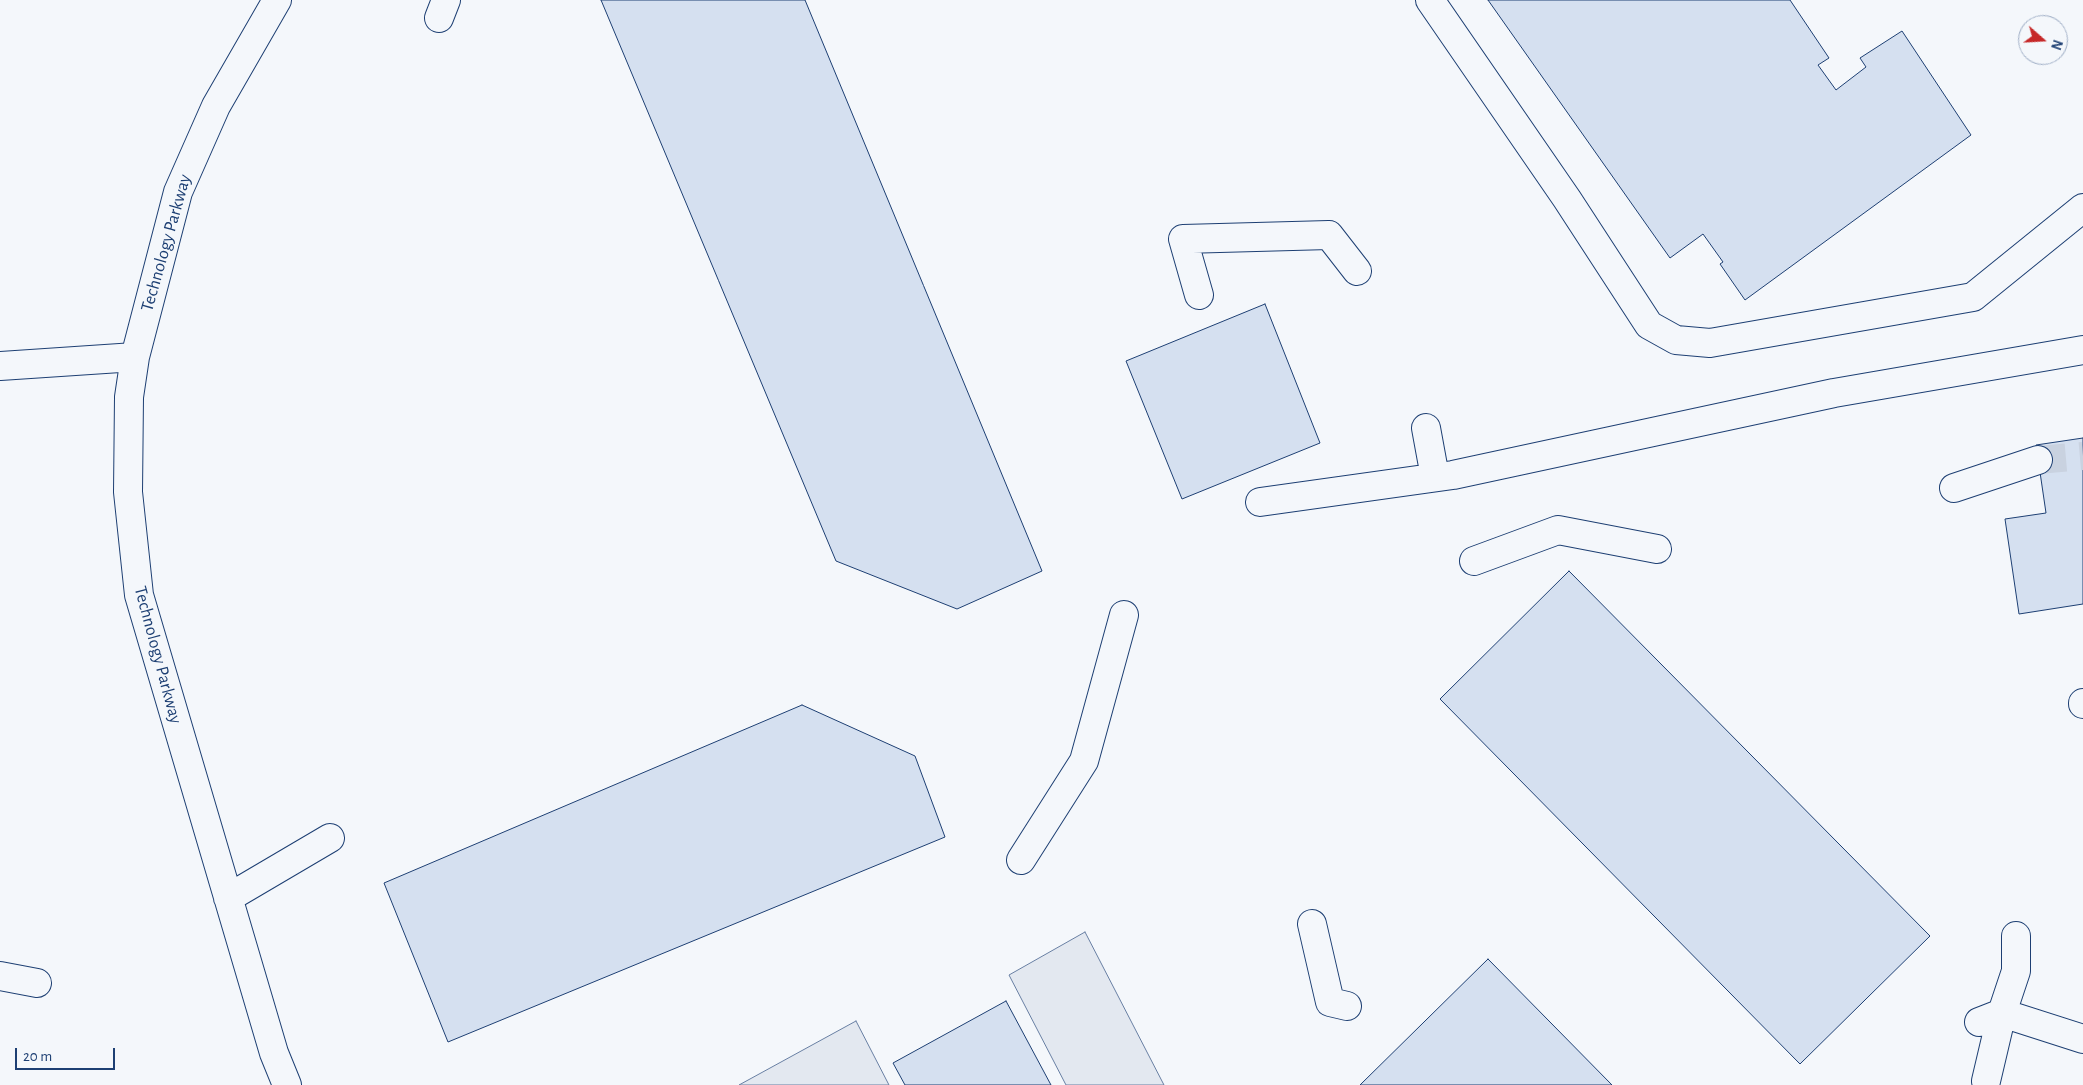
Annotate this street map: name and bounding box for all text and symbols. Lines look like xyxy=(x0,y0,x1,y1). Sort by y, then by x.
north arrow xyxy=(2018,15,2068,65)
text: N xyxy=(2048,38,2064,51)
street label: Technology Parkway xyxy=(136,172,196,314)
street label: Technology Parkway xyxy=(129,584,187,726)
scale bar xyxy=(18,1038,118,1070)
text: 20 m xyxy=(23,1049,52,1064)

